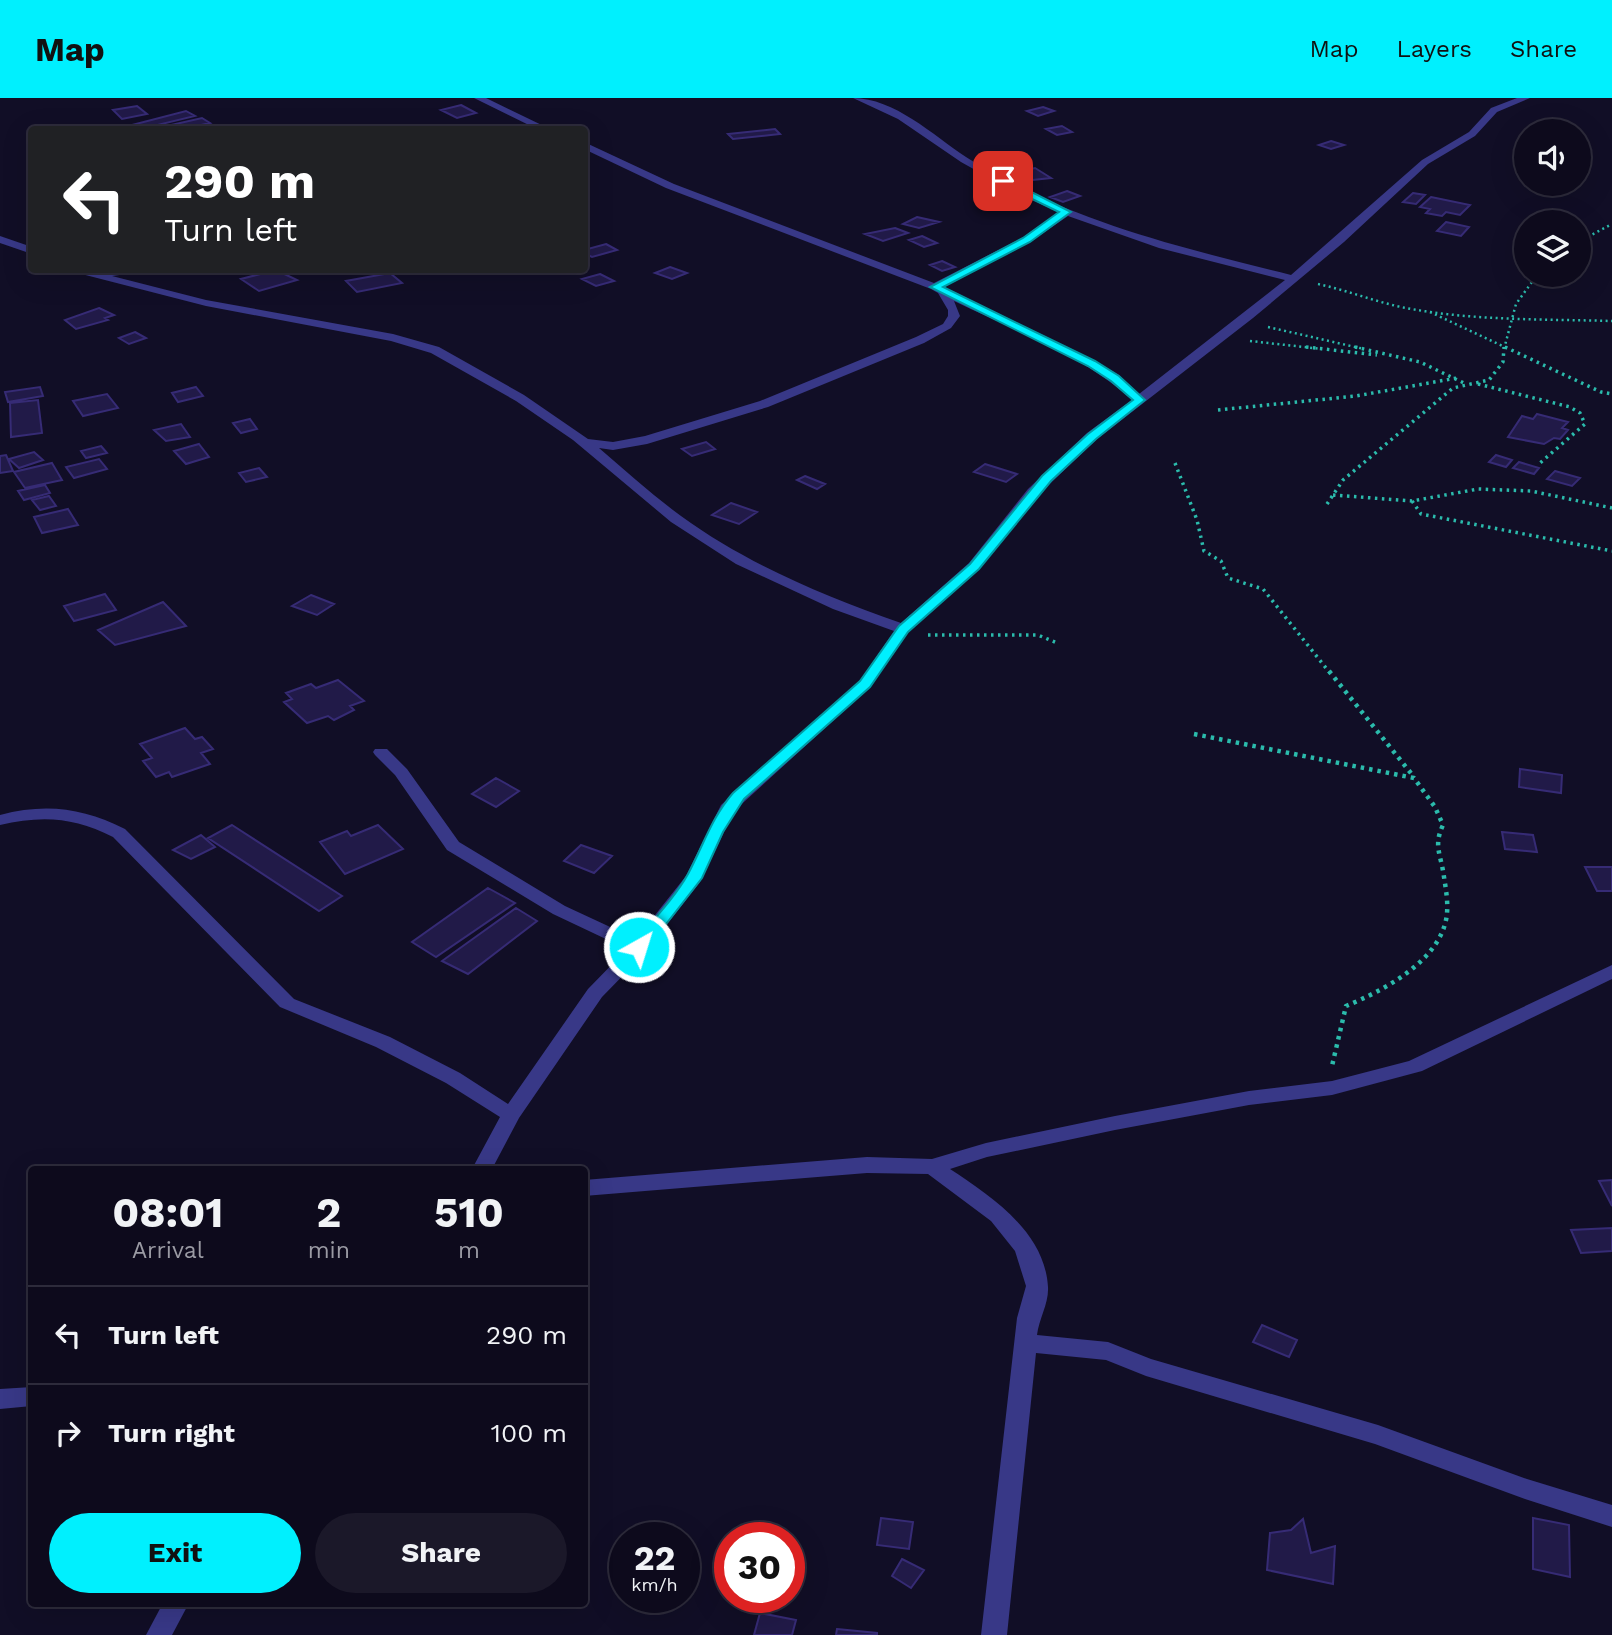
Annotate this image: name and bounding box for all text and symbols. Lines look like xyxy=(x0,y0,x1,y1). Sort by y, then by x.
text: Map xyxy=(35,30,105,69)
text: Map xyxy=(1310,35,1358,63)
text: Layers xyxy=(1396,35,1472,63)
text: Share xyxy=(1510,35,1577,63)
map controls xyxy=(1514,119,1591,287)
button: sound xyxy=(1514,119,1591,196)
pin xyxy=(973,151,1033,211)
text: 290 m xyxy=(164,152,315,210)
icon: left xyxy=(49,154,140,245)
icon: arrive xyxy=(984,162,1022,200)
button: layers xyxy=(1514,210,1591,287)
text: Turn left xyxy=(164,211,297,249)
position arrow xyxy=(602,910,676,984)
text: 08:01 xyxy=(112,1188,223,1237)
text: 2 xyxy=(316,1188,341,1237)
text: 510 xyxy=(434,1188,504,1237)
text: Arrival xyxy=(132,1237,204,1264)
text: min xyxy=(308,1237,350,1264)
text: m xyxy=(458,1237,480,1264)
icon: left xyxy=(49,1316,87,1354)
text: Turn left xyxy=(108,1320,219,1350)
text: 290 m xyxy=(486,1320,567,1350)
icon: right xyxy=(49,1414,87,1452)
text: Turn right xyxy=(108,1418,235,1448)
text: 100 m xyxy=(491,1418,567,1448)
button: Exit xyxy=(49,1513,301,1593)
button: Share xyxy=(315,1513,567,1593)
speed limit sign: 30 xyxy=(714,1522,805,1613)
text: 22 xyxy=(634,1537,675,1579)
text: km/h xyxy=(631,1574,678,1595)

